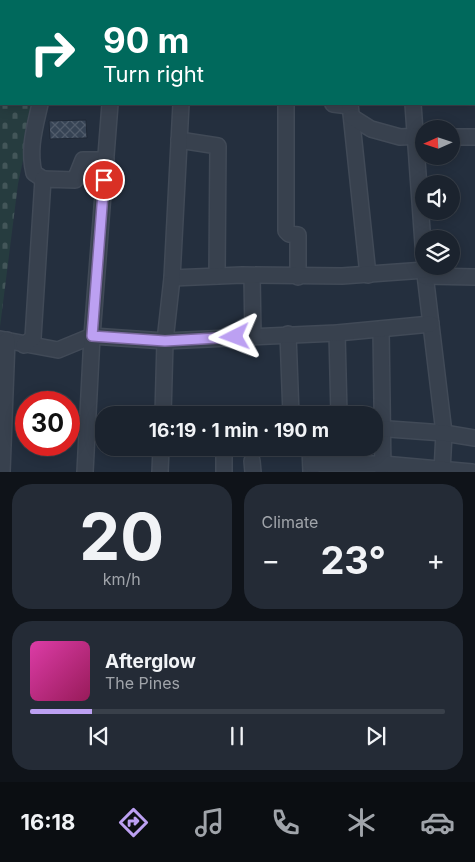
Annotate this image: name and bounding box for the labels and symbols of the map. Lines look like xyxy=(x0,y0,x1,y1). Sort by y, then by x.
north arrow xyxy=(415,120,460,165)
pin xyxy=(83,159,125,201)
position arrow xyxy=(208,310,260,362)
speed limit sign: 30 xyxy=(15,391,80,456)

